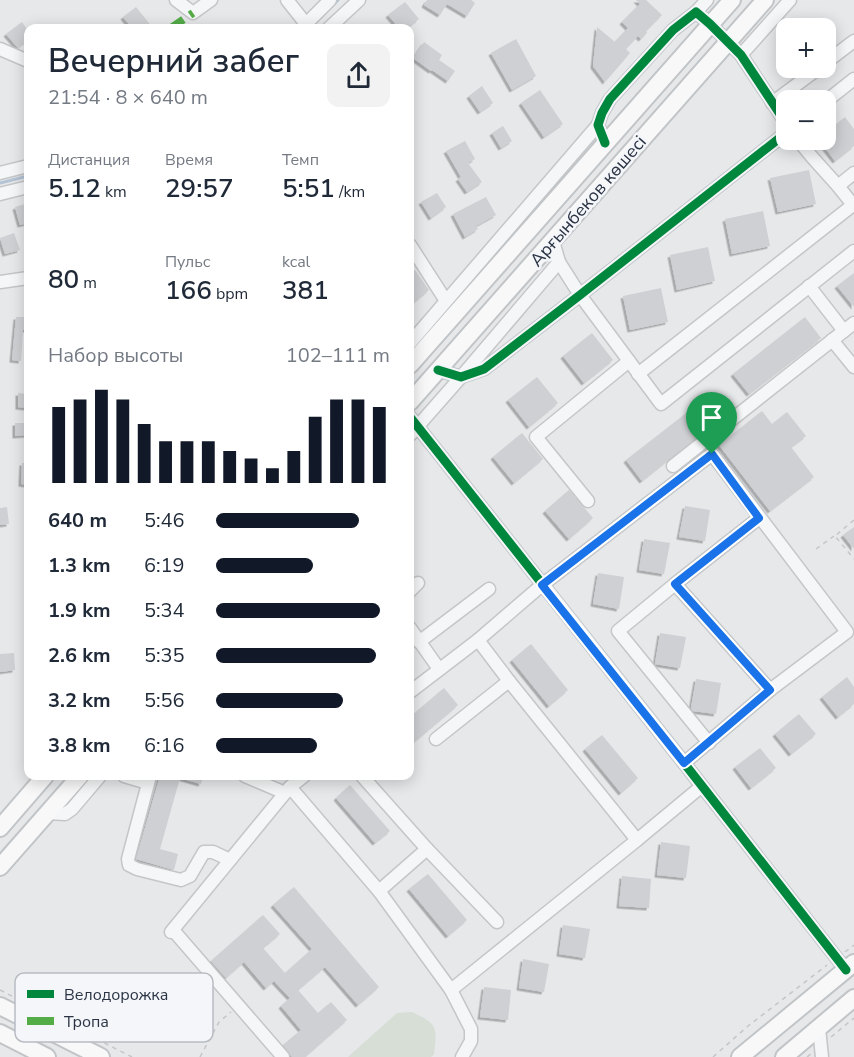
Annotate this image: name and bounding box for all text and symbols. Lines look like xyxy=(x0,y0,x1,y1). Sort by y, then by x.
map controls xyxy=(776,18,836,150)
button: + xyxy=(776,18,836,78)
text: Вечерний забег xyxy=(48,39,299,84)
button: share xyxy=(327,44,390,107)
text: 21:54 · 8 × 640 m xyxy=(48,84,208,111)
button: − xyxy=(776,90,836,150)
street label: Арғынбеков көшесі xyxy=(524,130,652,272)
text: Дистанция xyxy=(48,149,130,171)
text: Время xyxy=(165,149,213,171)
text: Темп xyxy=(282,149,319,171)
text: 5.12 xyxy=(48,171,101,206)
text: 29:57 xyxy=(165,171,234,206)
text: 5:51 xyxy=(282,171,335,206)
text: km xyxy=(101,181,127,203)
text: /km xyxy=(335,181,365,203)
text: Пульс xyxy=(165,251,210,273)
text: kcal xyxy=(282,251,310,273)
text: 80 xyxy=(48,262,79,297)
text: m xyxy=(79,272,97,294)
text: 166 xyxy=(165,273,212,308)
text: 381 xyxy=(282,273,329,308)
text: bpm xyxy=(212,283,248,305)
text: Набор высоты xyxy=(48,342,183,369)
text: 102–111 m xyxy=(286,342,390,369)
pin xyxy=(686,392,737,454)
icon: arrive xyxy=(695,401,728,434)
text: 640 m xyxy=(48,507,107,534)
text: 5:46 xyxy=(144,507,185,534)
text: 1.3 km xyxy=(48,552,111,579)
text: 6:19 xyxy=(144,552,185,579)
text: 1.9 km xyxy=(48,597,111,624)
text: 5:34 xyxy=(144,597,185,624)
text: 2.6 km xyxy=(48,642,111,669)
text: 5:35 xyxy=(144,642,185,669)
text: 3.2 km xyxy=(48,687,111,714)
text: 5:56 xyxy=(144,687,185,714)
text: 3.8 km xyxy=(48,732,111,759)
text: 6:16 xyxy=(144,732,185,759)
legend xyxy=(15,973,213,1042)
text: Велодорожка xyxy=(64,984,168,1006)
text: Тропа xyxy=(64,1011,109,1033)

